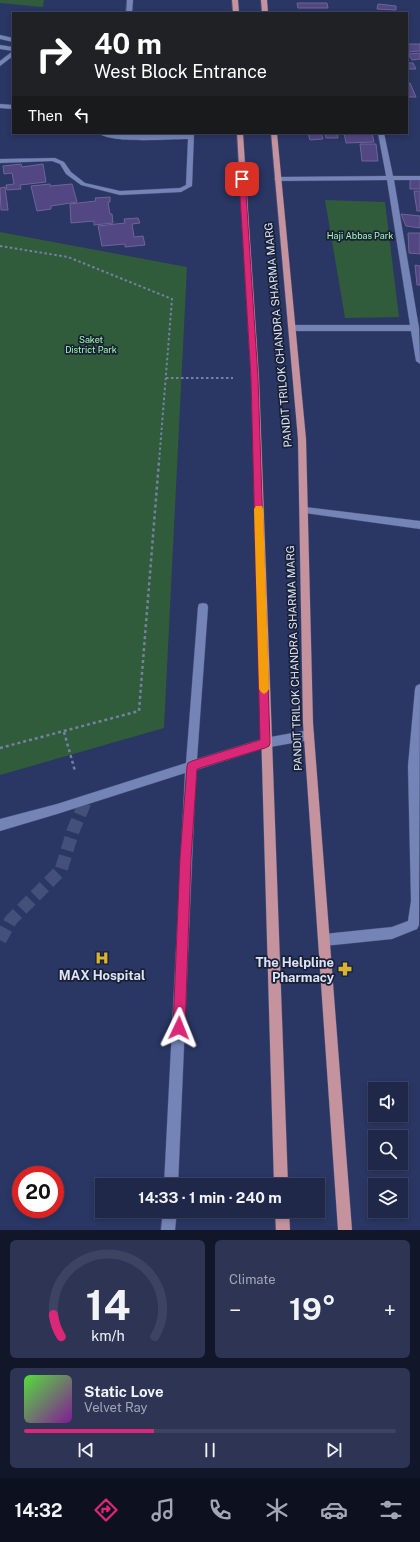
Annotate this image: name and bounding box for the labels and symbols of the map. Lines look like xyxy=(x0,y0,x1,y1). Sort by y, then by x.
pin xyxy=(225,162,259,196)
street label: PANDIT TRILOK CHANDRA SHARMA MARG xyxy=(262,222,294,448)
park label: Haji Abbas Park xyxy=(327,230,393,241)
park label: Saket District Park xyxy=(65,334,117,355)
street label: PANDIT TRILOK CHANDRA SHARMA MARG xyxy=(284,545,304,771)
hospital icon: MAX Hospital xyxy=(94,950,110,966)
place label: The Helpline Pharmacy xyxy=(256,955,335,985)
pharmacy icon: The Helpline Pharmacy xyxy=(337,961,353,977)
place label: MAX Hospital xyxy=(59,968,145,983)
position arrow xyxy=(158,1007,200,1049)
speed limit sign: 20 xyxy=(12,1166,64,1218)

